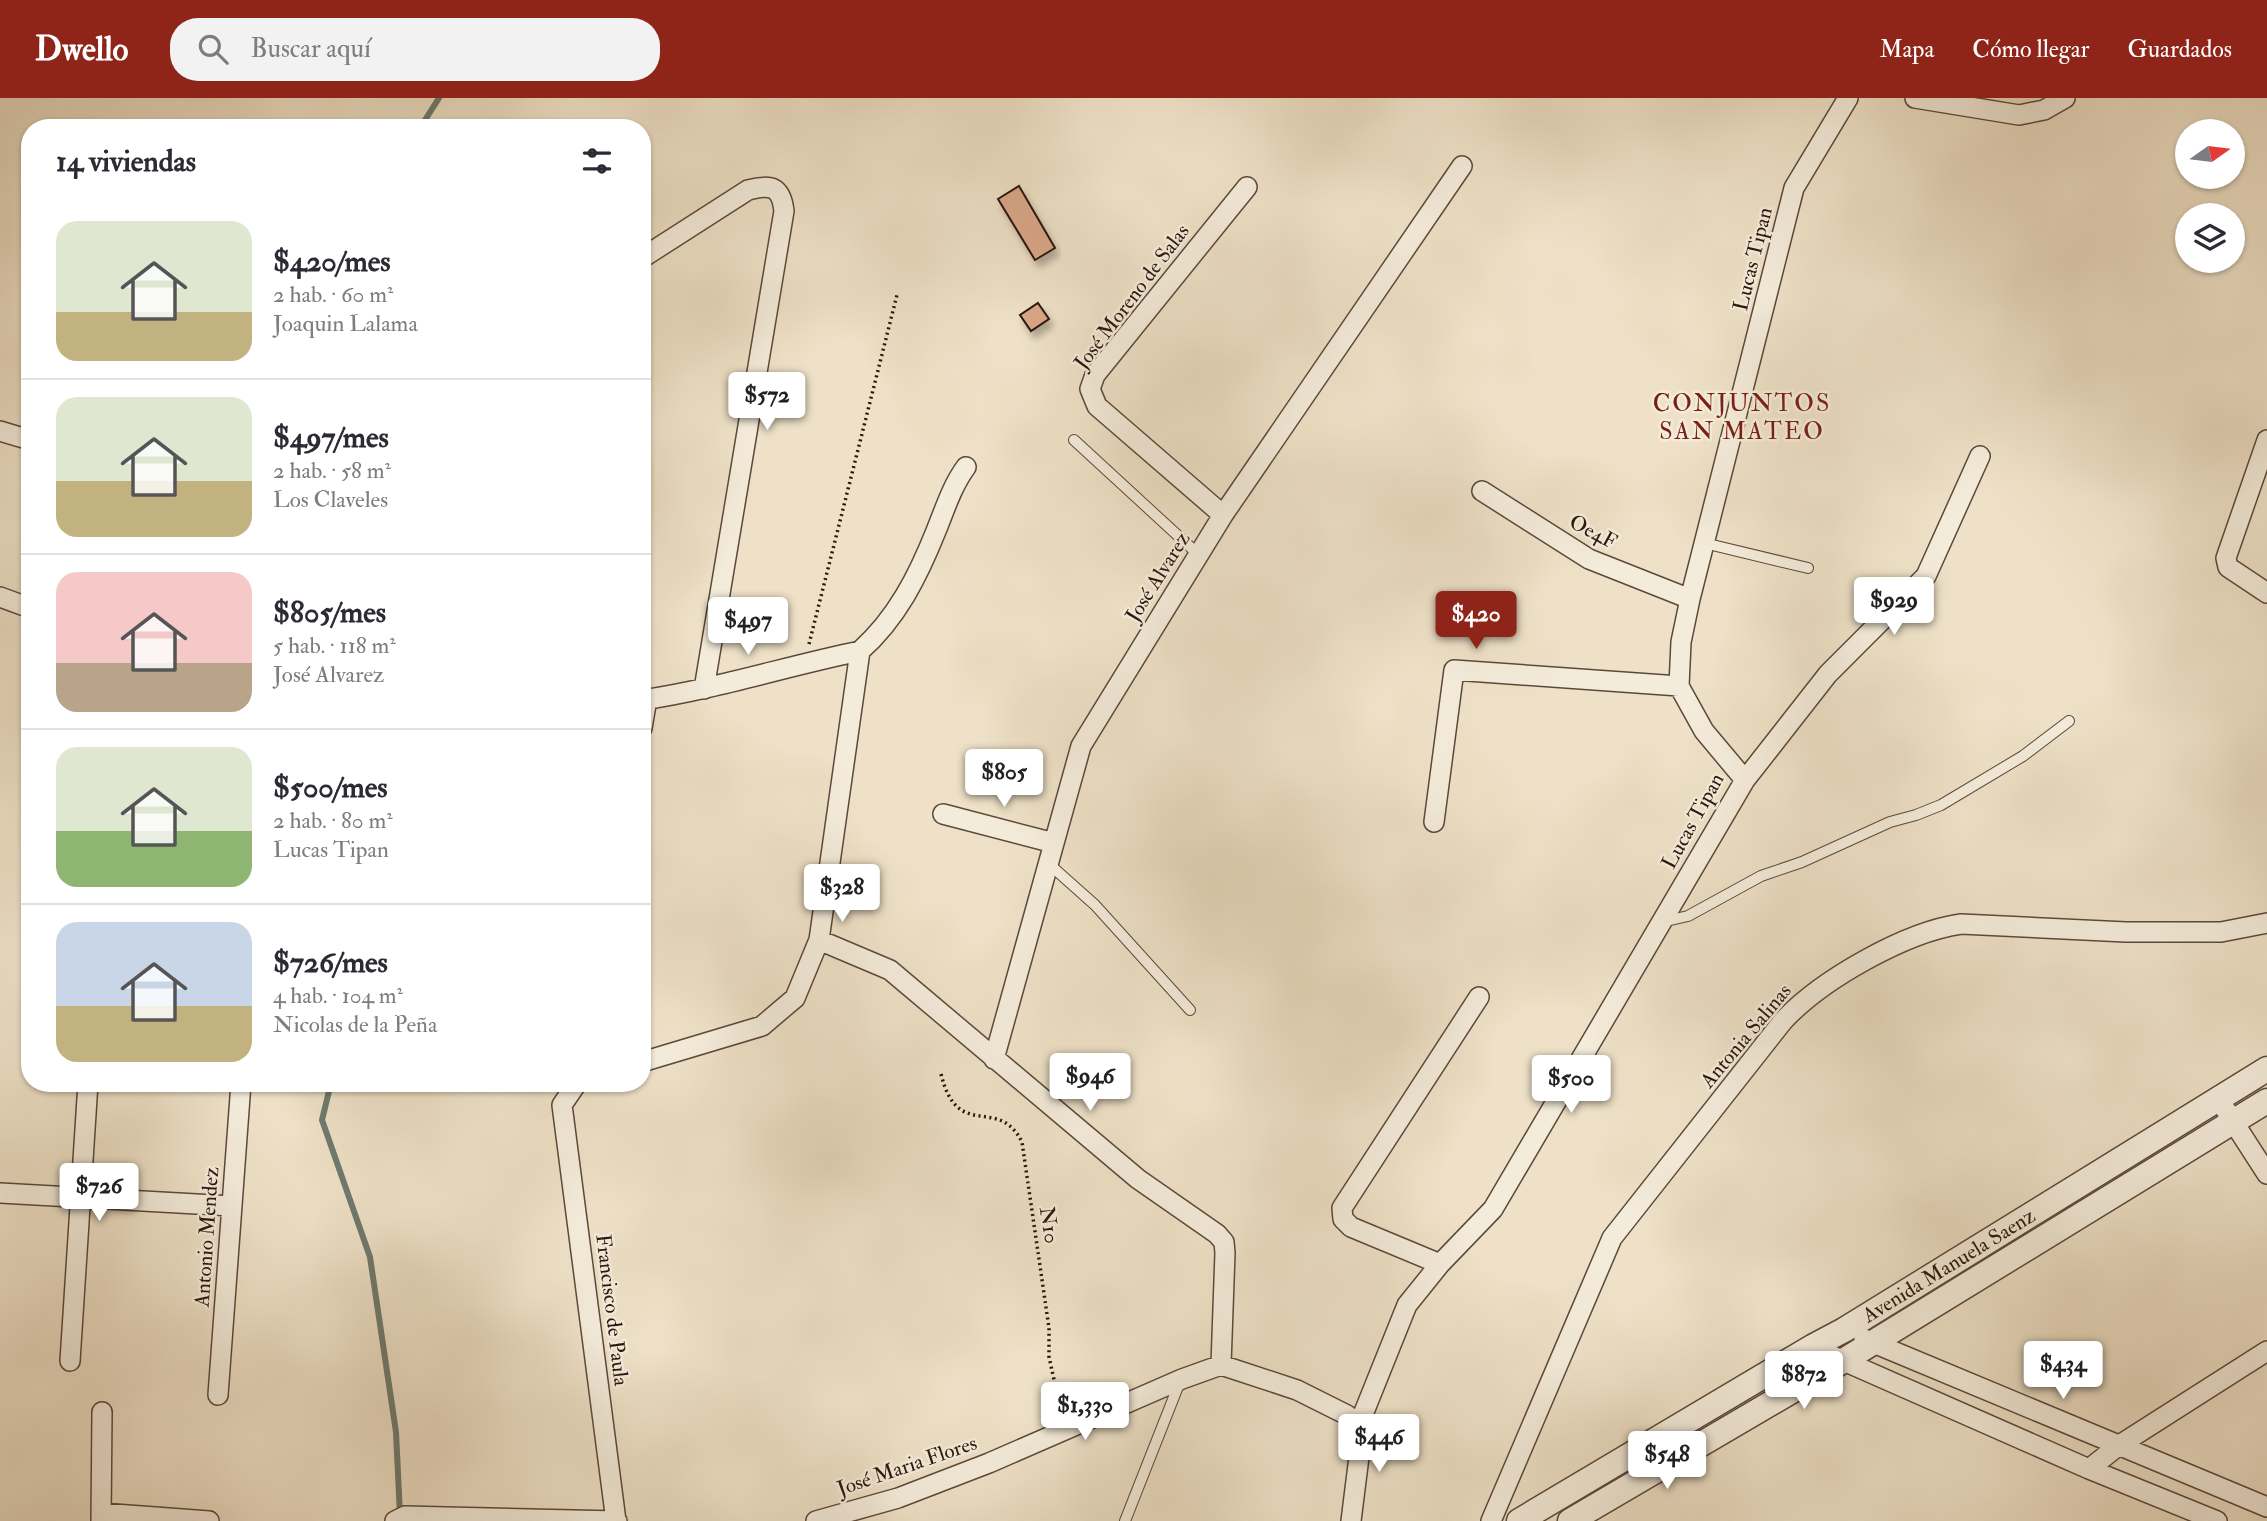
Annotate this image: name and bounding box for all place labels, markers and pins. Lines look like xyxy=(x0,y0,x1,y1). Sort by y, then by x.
pin: $572 xyxy=(726,372,808,432)
pin: $929 xyxy=(1853,578,1935,637)
pin: $420 xyxy=(1435,592,1517,651)
pin: $497 xyxy=(707,598,789,657)
pin: $805 xyxy=(963,750,1045,809)
pin: $328 xyxy=(801,864,883,924)
pin: $946 xyxy=(1049,1054,1131,1113)
pin: $500 xyxy=(1530,1056,1612,1115)
pin: $726 xyxy=(58,1164,140,1223)
pin: $434 xyxy=(2022,1342,2104,1401)
pin: $872 xyxy=(1763,1352,1845,1411)
pin: $1,330 xyxy=(1028,1382,1142,1442)
pin: $446 xyxy=(1338,1414,1420,1474)
pin: $548 xyxy=(1626,1432,1708,1491)

